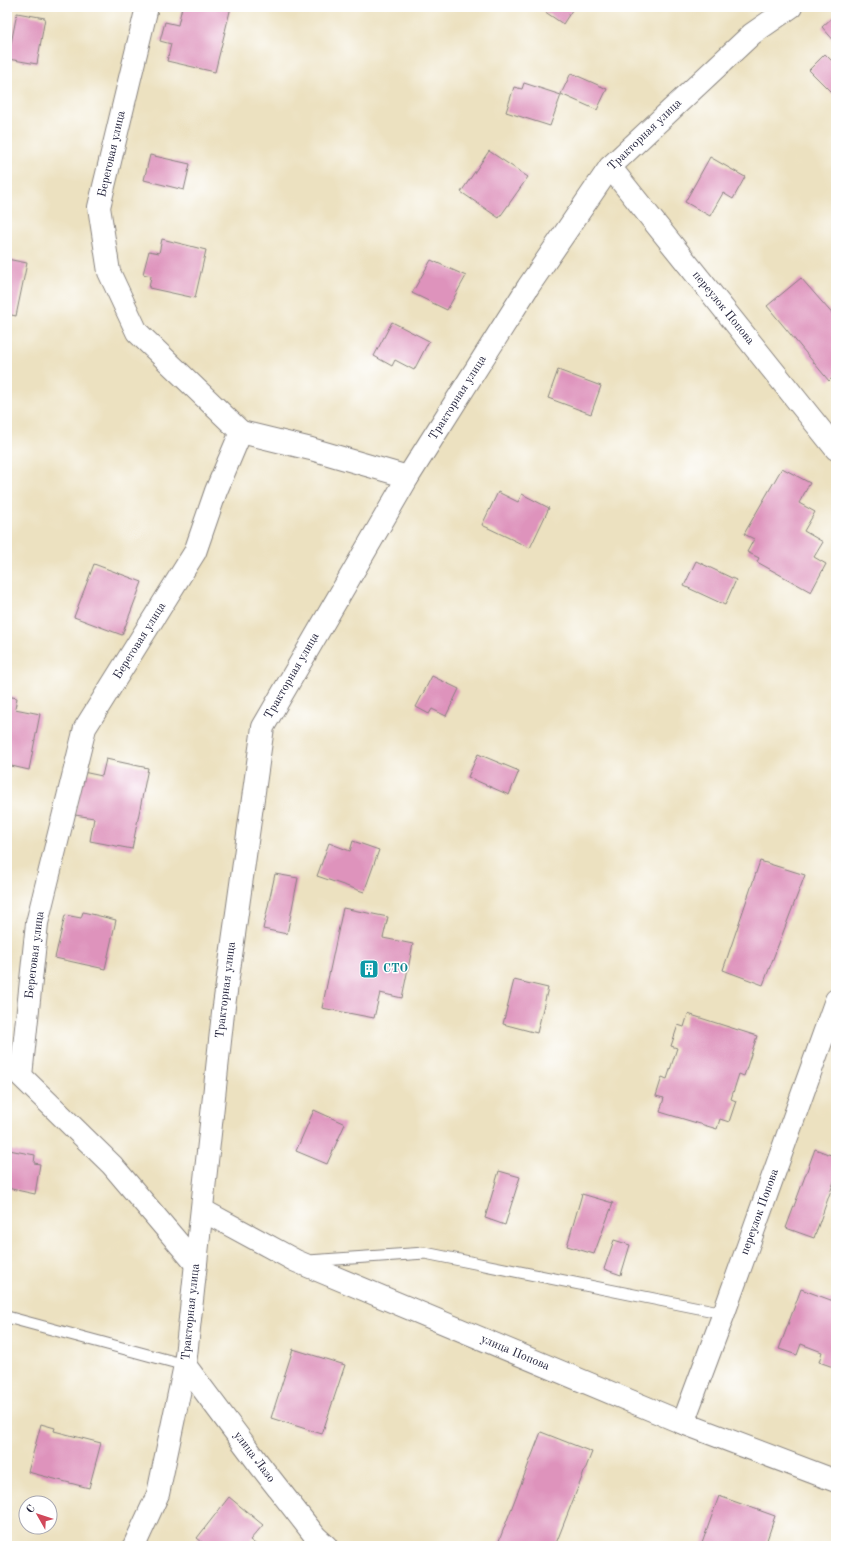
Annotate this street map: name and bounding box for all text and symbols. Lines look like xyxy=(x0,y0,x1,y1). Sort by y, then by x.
street label: Тракторная улица xyxy=(606,97,684,173)
street label: Береговая улица xyxy=(96,110,128,198)
street label: переулок Попова xyxy=(690,269,756,347)
street label: Тракторная улица xyxy=(427,353,489,442)
street label: Береговая улица xyxy=(112,600,169,682)
street label: Тракторная улица xyxy=(262,631,322,721)
street label: Береговая улица xyxy=(24,910,46,1000)
street label: Тракторная улица xyxy=(214,941,238,1039)
building icon: СТО xyxy=(358,958,380,980)
place label: СТО xyxy=(383,963,408,975)
street label: переулок Попова xyxy=(739,1167,781,1257)
street label: Тракторная улица xyxy=(180,1263,202,1361)
street label: улица Попова xyxy=(479,1333,551,1373)
street label: улица Лазо xyxy=(231,1429,277,1485)
north arrow xyxy=(18,1495,58,1535)
text: С xyxy=(25,1503,38,1516)

